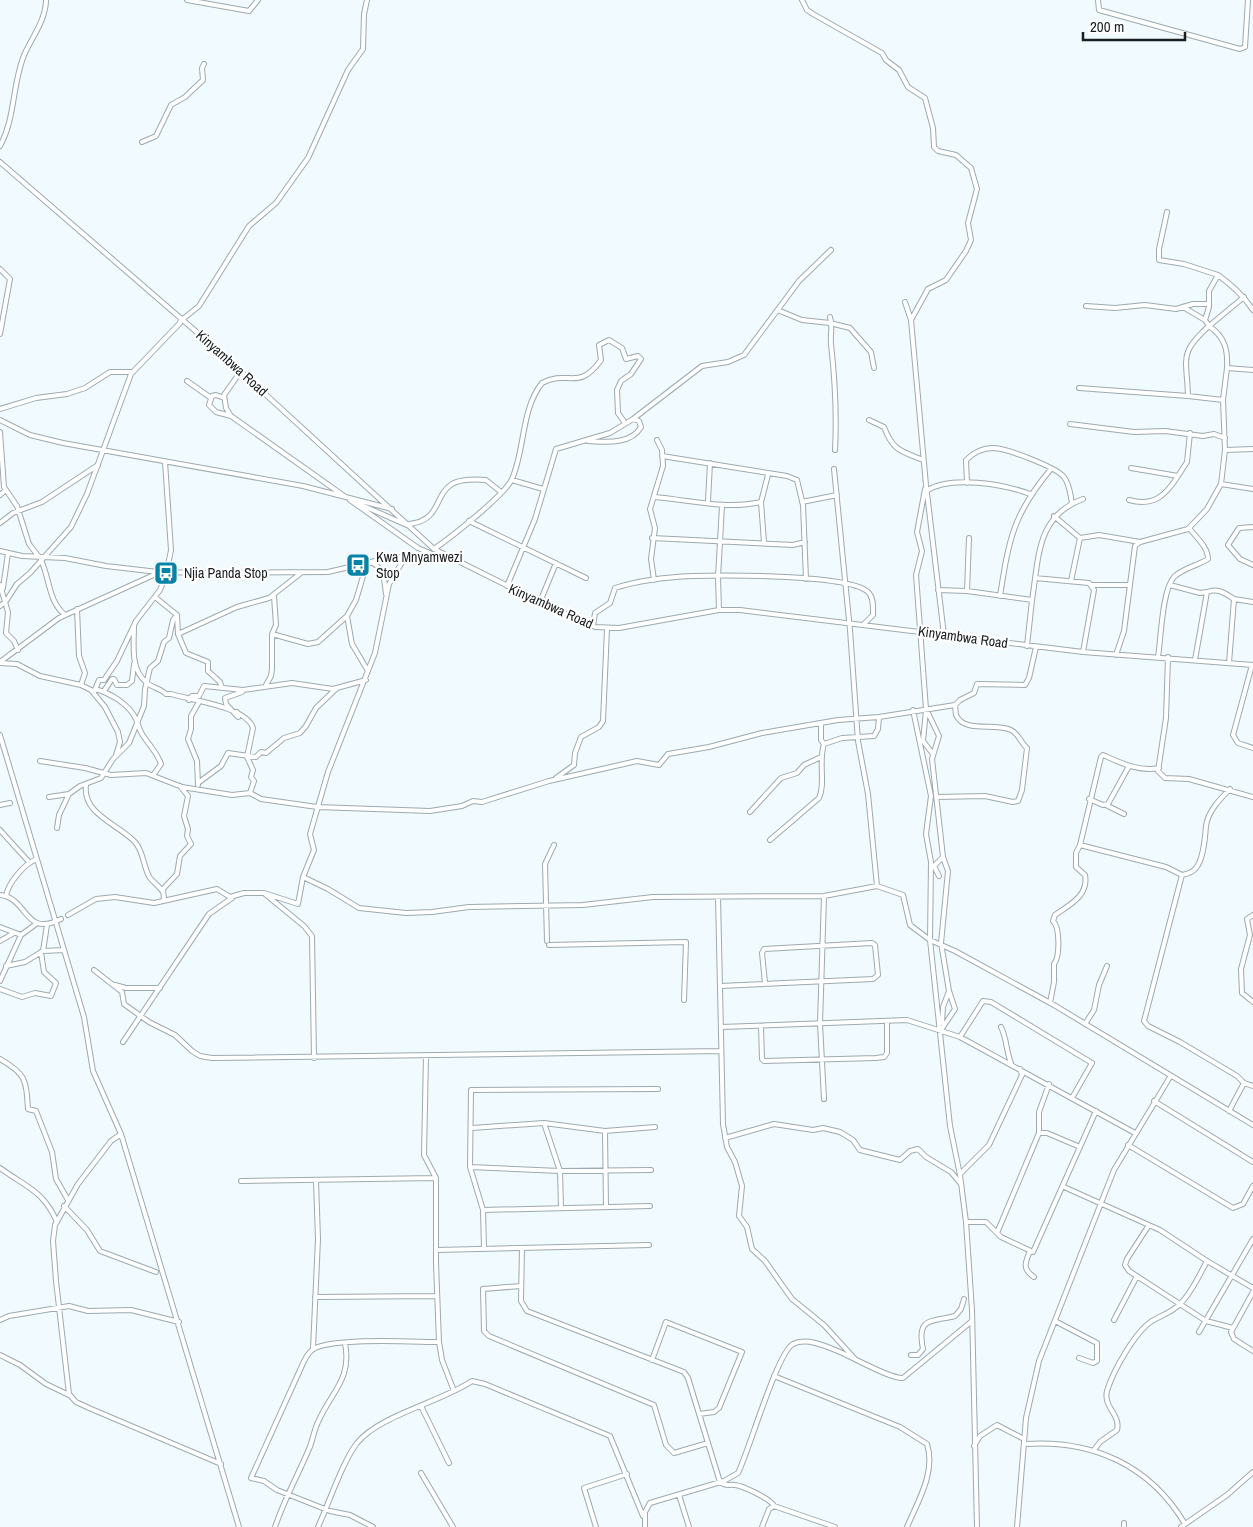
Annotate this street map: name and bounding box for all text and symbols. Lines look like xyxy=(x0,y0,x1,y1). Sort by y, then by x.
scale bar xyxy=(1083,10,1186,42)
text: 200 m xyxy=(1090,16,1124,37)
street label: Kinyambwa Road xyxy=(192,326,272,400)
place label: Kwa Mnyamwezi Stop xyxy=(376,548,463,582)
bus stop icon: Kwa Mnyamwezi Stop xyxy=(345,552,371,578)
bus stop icon: Njia Panda Stop xyxy=(153,560,179,586)
place label: Njia Panda Stop xyxy=(184,564,268,582)
street label: Kinyambwa Road xyxy=(506,579,596,633)
street label: Kinyambwa Road xyxy=(917,622,1009,652)

